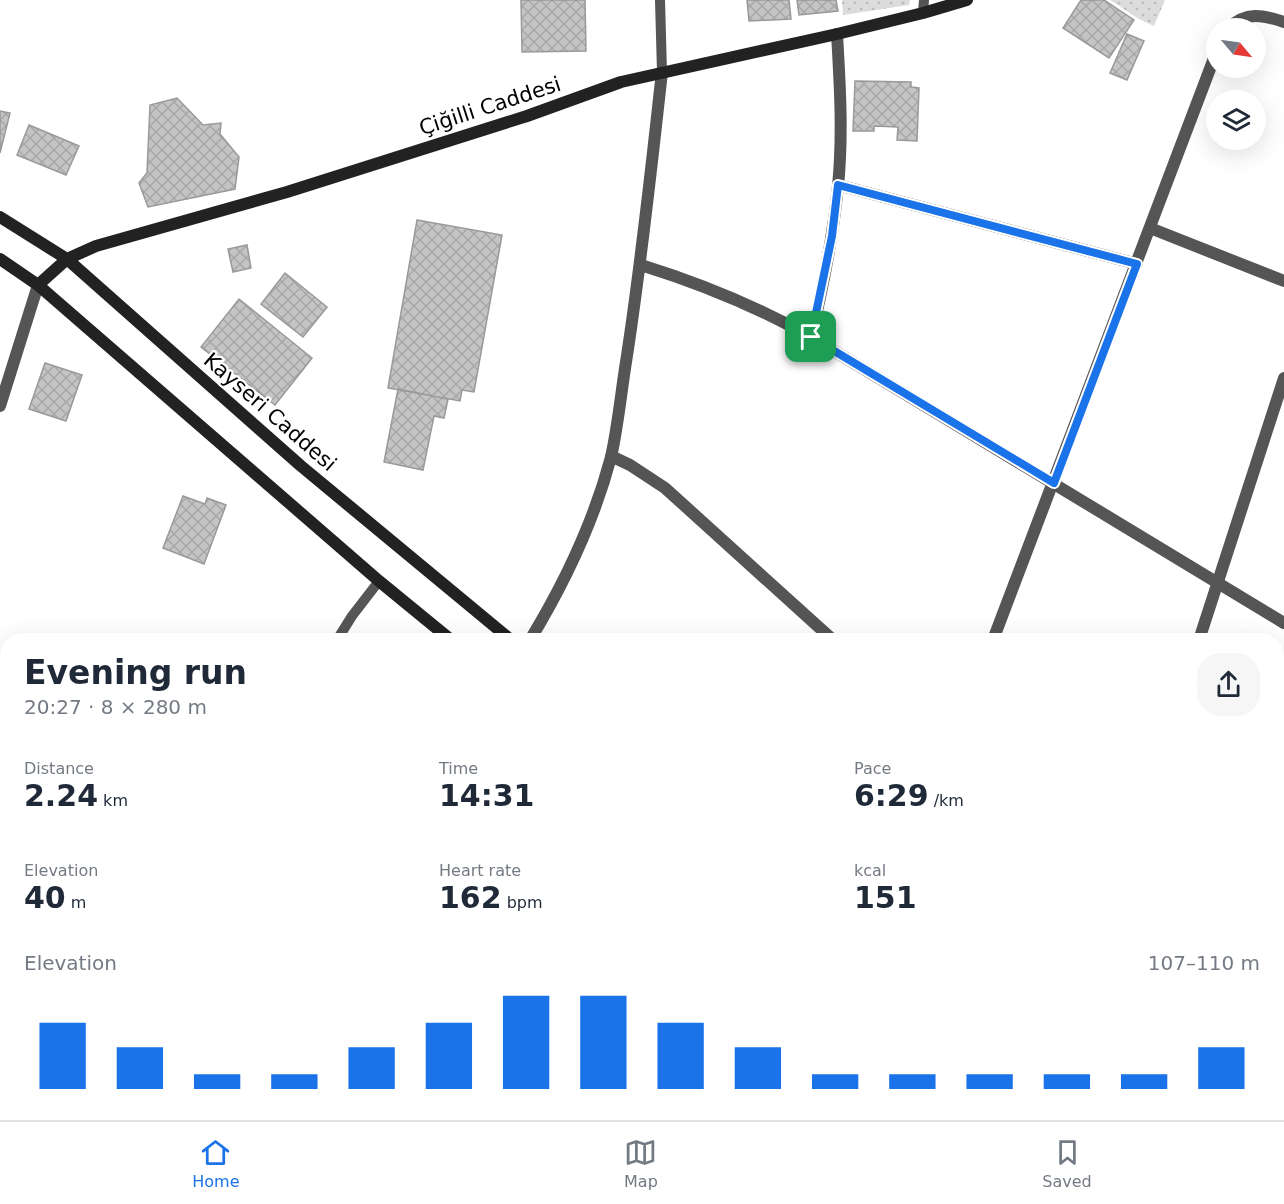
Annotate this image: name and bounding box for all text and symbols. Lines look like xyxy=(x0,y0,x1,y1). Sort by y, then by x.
north arrow xyxy=(1206,18,1266,78)
map controls xyxy=(1206,18,1266,150)
street label: Çiğilli Caddesi xyxy=(416,72,564,140)
button: layers xyxy=(1206,90,1266,150)
pin xyxy=(785,311,836,362)
icon: arrive xyxy=(794,320,827,353)
street label: Kayseri Caddesi xyxy=(199,348,341,476)
text: Evening run xyxy=(24,653,247,692)
button: share xyxy=(1197,653,1260,716)
text: 20:27 · 8 × 280 m xyxy=(24,695,207,719)
text: Distance xyxy=(24,759,94,778)
text: Time xyxy=(439,759,478,778)
text: Pace xyxy=(854,759,891,778)
text: 2.24 xyxy=(24,778,98,813)
text: 14:31 xyxy=(439,778,535,813)
text: 6:29 xyxy=(854,778,929,813)
text: km xyxy=(98,791,128,810)
text: /km xyxy=(929,791,964,810)
text: Elevation xyxy=(24,861,98,880)
text: Heart rate xyxy=(439,861,521,880)
text: kcal xyxy=(854,861,886,880)
text: 40 xyxy=(24,880,66,915)
text: 162 xyxy=(439,880,502,915)
text: 151 xyxy=(854,880,917,915)
text: m xyxy=(66,893,86,912)
text: bpm xyxy=(502,893,543,912)
text: Elevation xyxy=(24,951,117,975)
text: 107–110 m xyxy=(1148,951,1260,975)
tab: Home xyxy=(192,1136,240,1191)
tab: Map xyxy=(624,1136,658,1191)
tab: Saved xyxy=(1042,1136,1092,1191)

